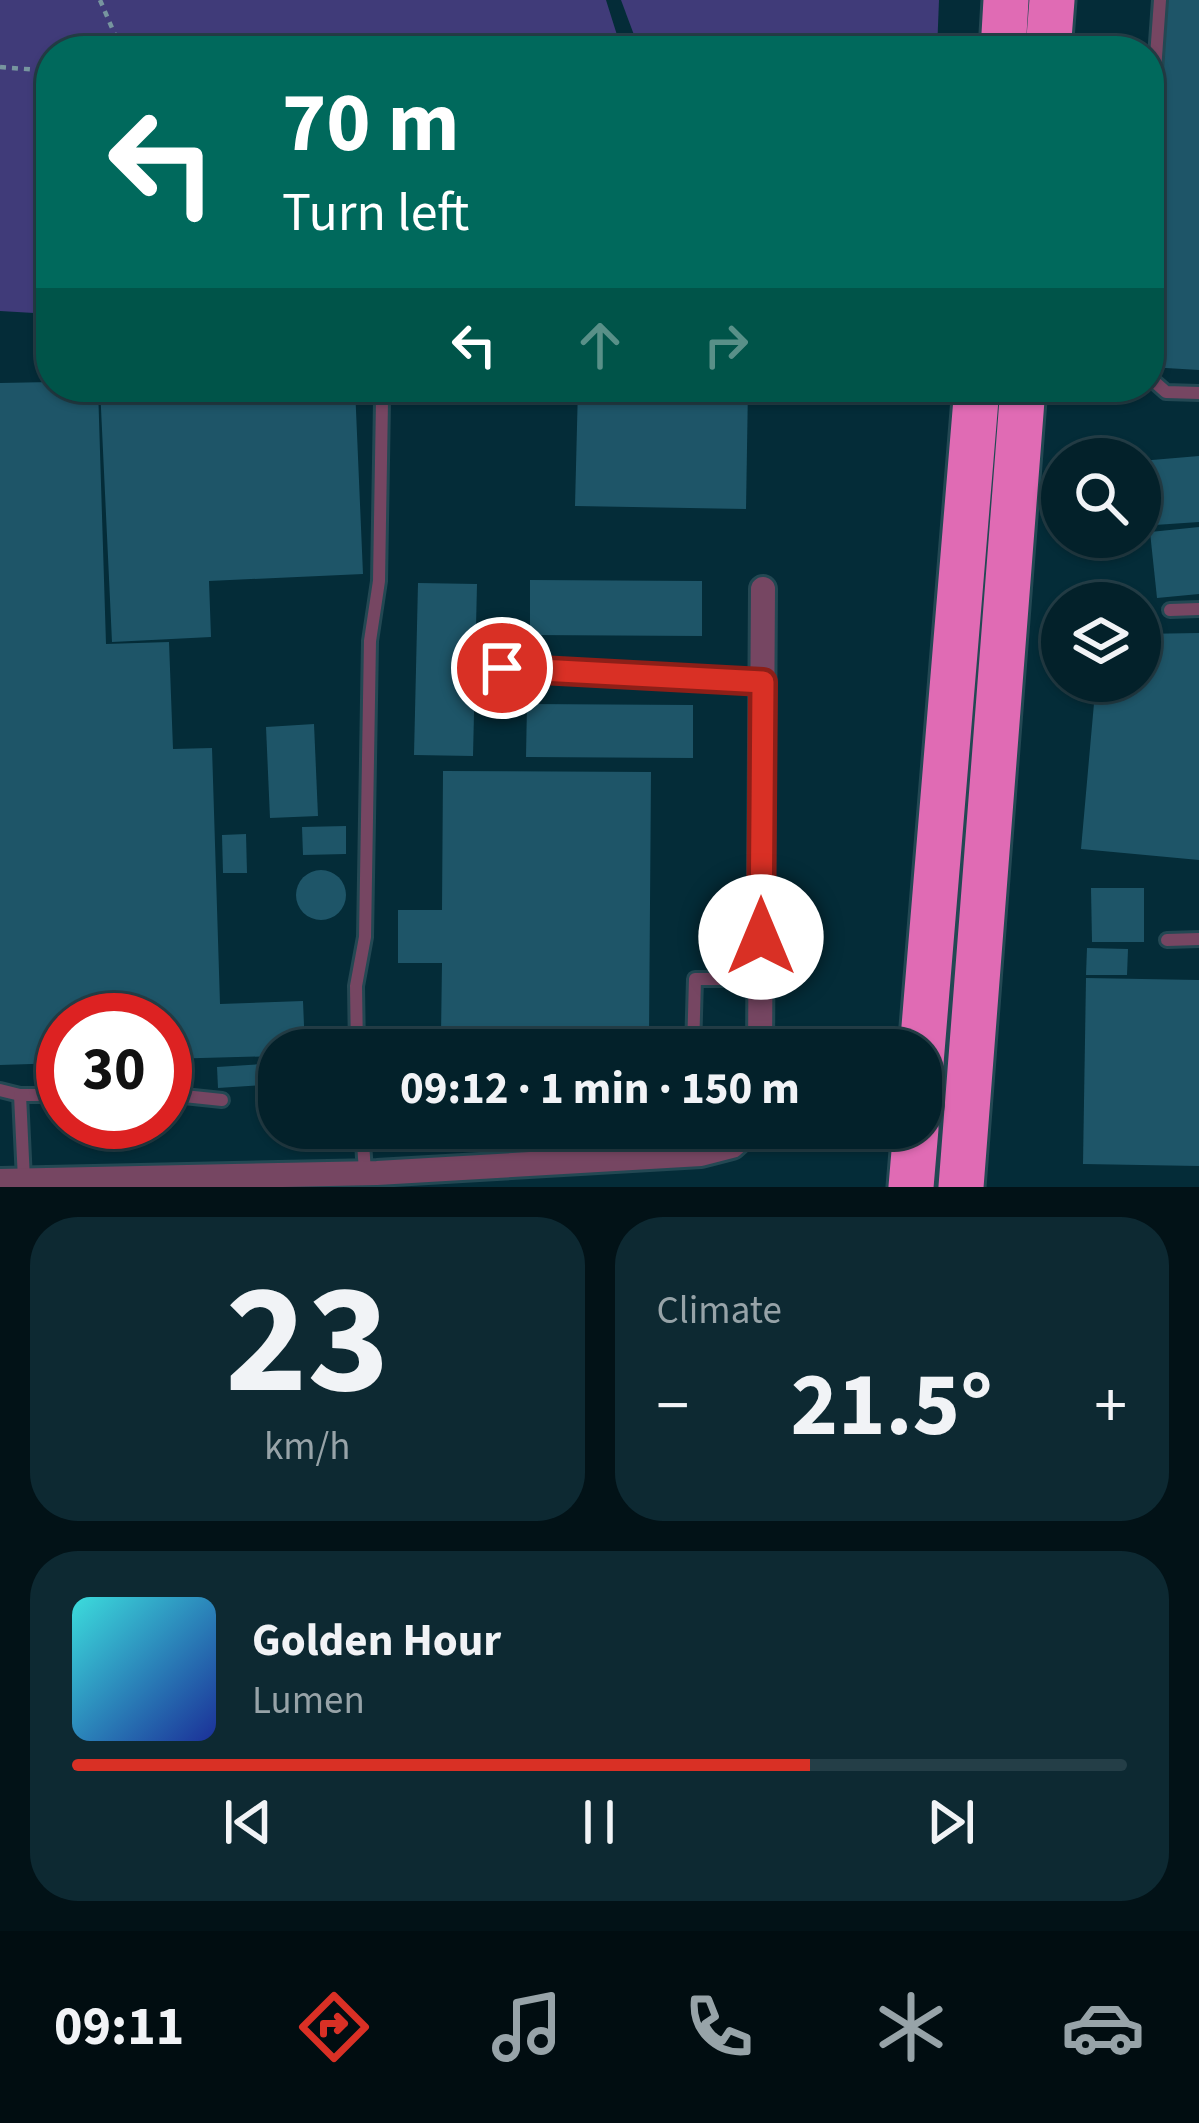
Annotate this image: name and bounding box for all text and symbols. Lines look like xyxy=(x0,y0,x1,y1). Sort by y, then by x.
text: 70 m xyxy=(282,64,460,184)
icon: left xyxy=(84,84,240,240)
text: Turn left xyxy=(282,175,469,252)
icon: left xyxy=(441,312,507,378)
icon: ahead xyxy=(567,312,633,378)
icon: right xyxy=(693,312,759,378)
map controls xyxy=(1041,438,1161,702)
button: search xyxy=(1041,438,1161,558)
button: layers xyxy=(1041,582,1161,702)
pin xyxy=(451,617,553,719)
icon: arrive xyxy=(469,635,535,701)
position arrow xyxy=(698,874,824,1000)
speed limit sign: 30 xyxy=(36,993,192,1149)
text: 09:12 · 1 min · 150 m xyxy=(400,1057,800,1121)
text: 23 xyxy=(225,1230,390,1452)
text: Climate xyxy=(657,1283,782,1339)
text: 21.5° xyxy=(791,1342,993,1470)
text: − xyxy=(657,1359,689,1453)
text: + xyxy=(1094,1359,1127,1453)
text: km/h xyxy=(264,1419,351,1475)
text: Golden Hour xyxy=(252,1609,501,1673)
text: Lumen xyxy=(252,1673,365,1729)
icon: previous xyxy=(215,1789,281,1855)
icon: pause xyxy=(566,1789,632,1855)
icon: next xyxy=(918,1789,984,1855)
icon: directions xyxy=(292,1985,376,2069)
icon: music xyxy=(485,1985,569,2069)
icon: phone xyxy=(677,1985,761,2069)
icon: climate xyxy=(869,1985,953,2069)
icon: car xyxy=(1061,1985,1145,2069)
text: 09:11 xyxy=(54,1989,184,2066)

